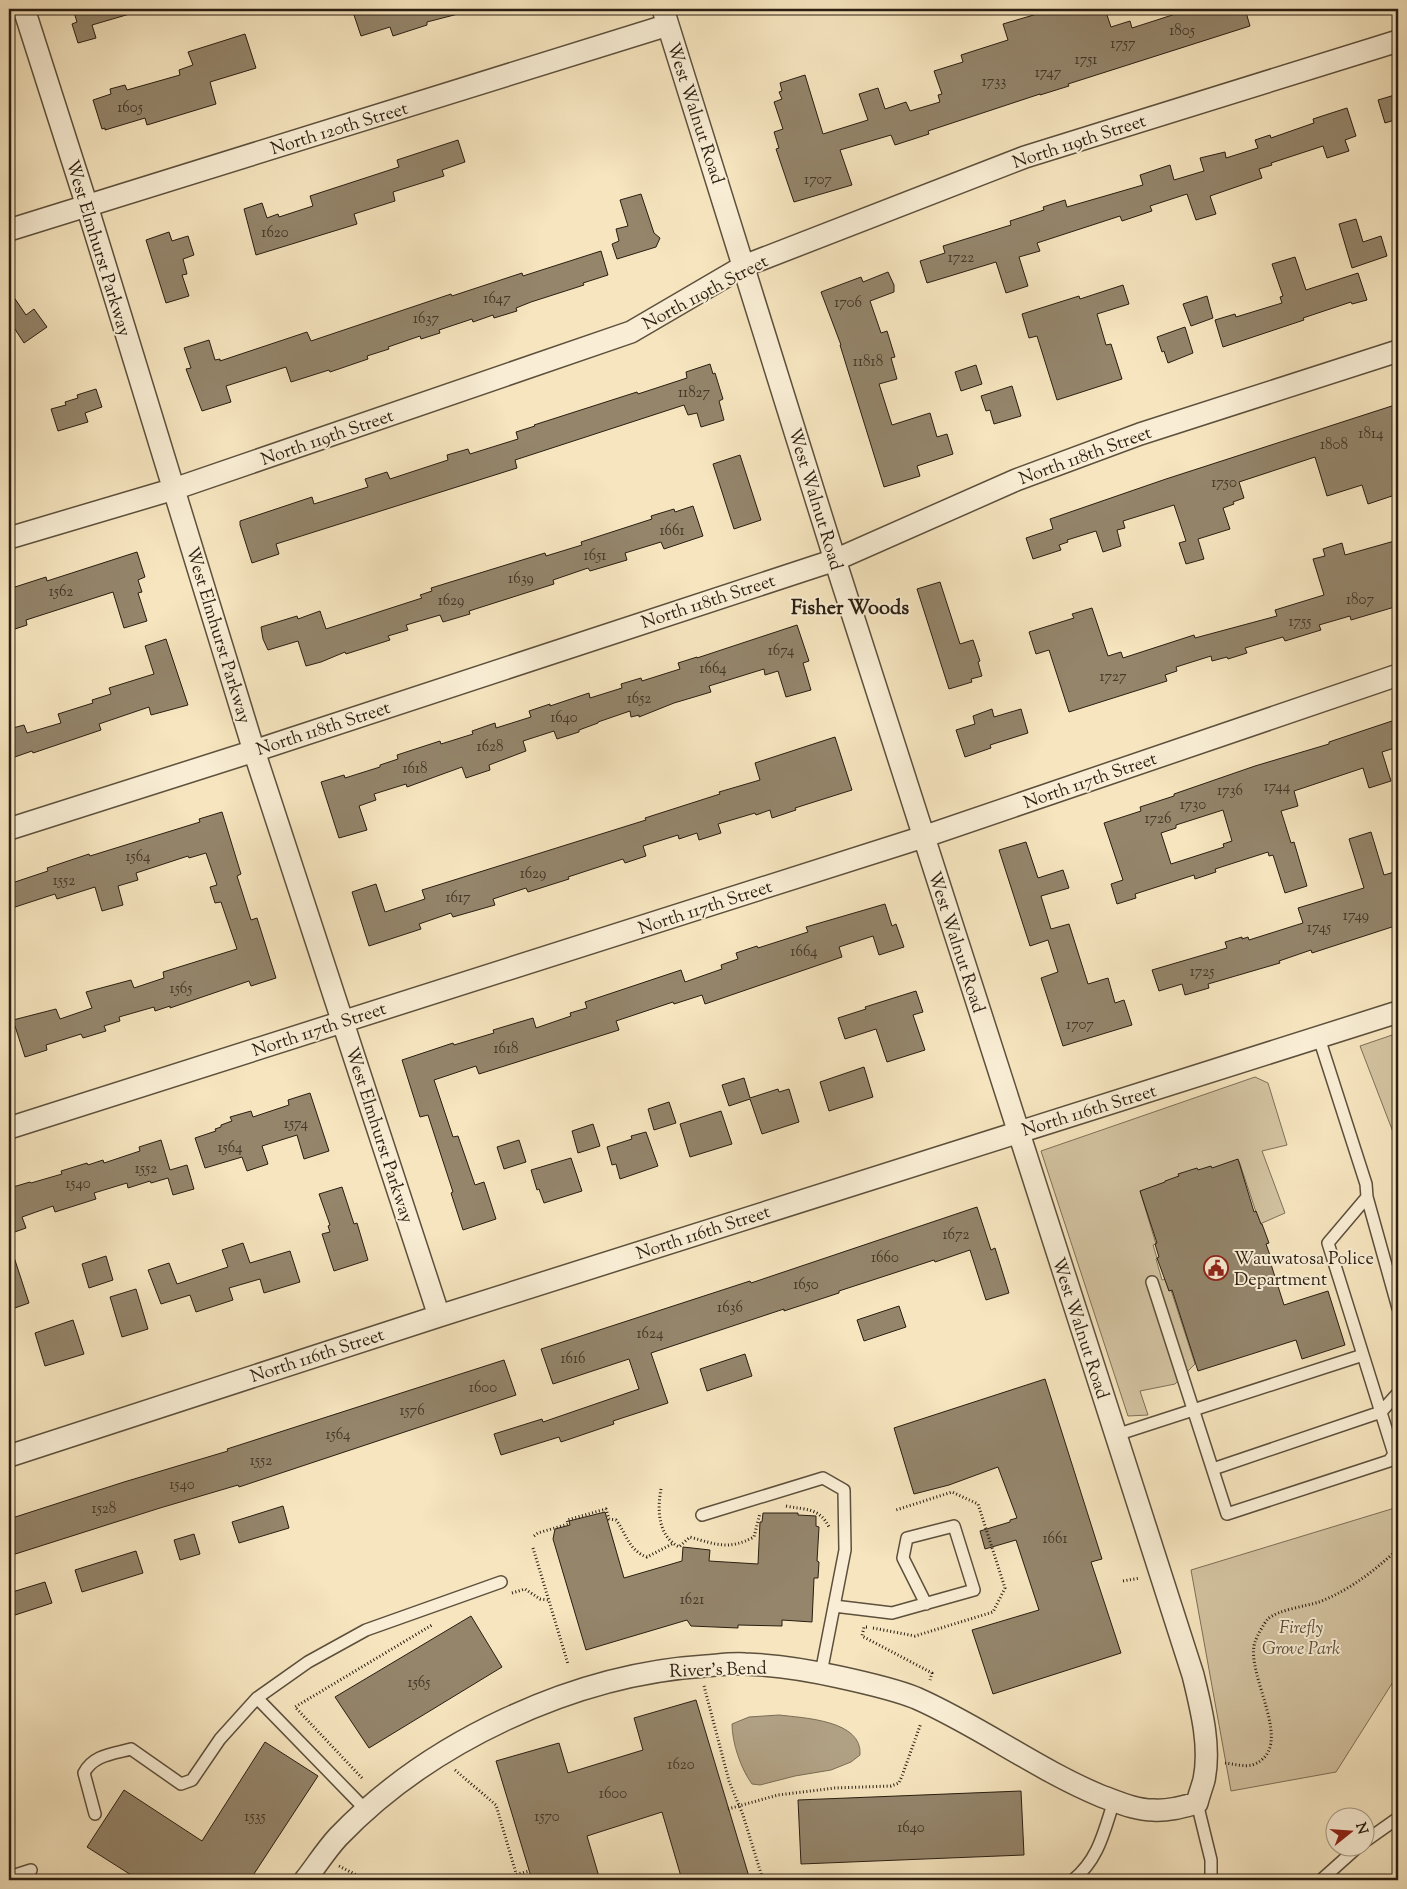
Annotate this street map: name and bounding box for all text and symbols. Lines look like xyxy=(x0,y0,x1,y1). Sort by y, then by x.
house number: 1805 xyxy=(1169,21,1195,42)
house number: 1757 xyxy=(1110,34,1136,55)
street label: West Walnut Road xyxy=(659,40,729,188)
house number: 1751 xyxy=(1075,50,1097,71)
house number: 1747 xyxy=(1035,63,1062,84)
house number: 1733 xyxy=(982,72,1006,93)
street label: North 120th Street xyxy=(268,97,411,163)
house number: 1605 xyxy=(117,98,143,119)
street label: North 119th Street xyxy=(1009,109,1150,177)
street label: West Elmhurst Parkway xyxy=(58,157,136,340)
house number: 1707 xyxy=(804,170,832,191)
house number: 1620 xyxy=(261,223,289,244)
house number: 1722 xyxy=(948,248,974,269)
street label: North 119th Street xyxy=(638,250,773,338)
house number: 1647 xyxy=(483,289,511,310)
house number: 1706 xyxy=(834,293,862,314)
house number: 1637 xyxy=(413,309,440,330)
house number: 11818 xyxy=(853,352,883,373)
house number: 11827 xyxy=(678,383,711,404)
street label: North 119th Street xyxy=(258,404,398,474)
street label: North 118th Street xyxy=(1016,421,1156,493)
house number: 1814 xyxy=(1358,424,1384,445)
street label: West Walnut Road xyxy=(780,425,848,574)
house number: 1808 xyxy=(1320,435,1348,456)
house number: 1750 xyxy=(1211,473,1237,494)
house number: 1661 xyxy=(660,521,684,542)
street label: West Elmhurst Parkway xyxy=(178,544,256,727)
house number: 1651 xyxy=(584,546,606,567)
house number: 1639 xyxy=(508,569,534,590)
street label: North 118th Street xyxy=(638,569,779,637)
house number: 1562 xyxy=(49,582,73,603)
house number: 1807 xyxy=(1346,590,1375,611)
house number: 1629 xyxy=(438,591,464,612)
district label: Fisher Woods xyxy=(791,595,909,624)
house number: 1755 xyxy=(1288,612,1312,633)
house number: 1674 xyxy=(768,641,795,662)
house number: 1664 xyxy=(699,659,727,680)
house number: 1727 xyxy=(1099,667,1127,688)
house number: 1652 xyxy=(627,689,651,710)
street label: North 118th Street xyxy=(253,696,394,764)
house number: 1640 xyxy=(550,708,578,729)
house number: 1628 xyxy=(477,737,503,758)
street label: North 117th Street xyxy=(1020,747,1161,817)
house number: 1618 xyxy=(402,759,428,780)
house number: 1744 xyxy=(1264,777,1291,798)
house number: 1736 xyxy=(1217,781,1243,802)
house number: 1730 xyxy=(1180,795,1206,816)
house number: 1726 xyxy=(1145,809,1171,830)
house number: 1564 xyxy=(126,847,151,868)
house number: 1629 xyxy=(520,864,546,885)
street label: West Walnut Road xyxy=(920,869,990,1017)
house number: 1552 xyxy=(53,871,75,892)
street label: North 117th Street xyxy=(635,875,776,943)
house number: 1617 xyxy=(445,888,471,909)
house number: 1749 xyxy=(1343,906,1369,927)
house number: 1745 xyxy=(1307,918,1331,939)
house number: 1664 xyxy=(790,942,818,963)
house number: 1725 xyxy=(1190,962,1214,983)
house number: 1565 xyxy=(170,979,192,1000)
street label: North 117th Street xyxy=(249,997,390,1065)
house number: 1707 xyxy=(1066,1015,1094,1036)
house number: 1618 xyxy=(493,1039,519,1060)
street label: West Elmhurst Parkway xyxy=(337,1044,419,1227)
street label: North 116th Street xyxy=(1019,1079,1160,1145)
house number: 1574 xyxy=(284,1114,309,1135)
house number: 1564 xyxy=(218,1138,243,1159)
house number: 1552 xyxy=(135,1159,157,1180)
house number: 1540 xyxy=(65,1174,91,1195)
street label: North 116th Street xyxy=(633,1200,774,1268)
house number: 1672 xyxy=(943,1225,969,1246)
place label: Wauwatosa Police Department xyxy=(1234,1247,1374,1294)
house number: 1660 xyxy=(871,1248,899,1269)
street label: West Walnut Road xyxy=(1044,1255,1114,1403)
public building icon: Wauwatosa Police Department xyxy=(1203,1255,1229,1281)
house number: 1650 xyxy=(793,1275,819,1296)
house number: 1636 xyxy=(717,1298,743,1319)
street label: North 116th Street xyxy=(247,1323,388,1391)
house number: 1624 xyxy=(637,1324,664,1345)
house number: 1616 xyxy=(561,1349,585,1370)
house number: 1600 xyxy=(469,1378,497,1399)
house number: 1576 xyxy=(399,1401,425,1422)
house number: 1564 xyxy=(326,1425,351,1446)
house number: 1552 xyxy=(250,1451,272,1472)
house number: 1540 xyxy=(169,1475,195,1496)
house number: 1528 xyxy=(92,1499,116,1520)
house number: 1661 xyxy=(1043,1529,1067,1550)
house number: 1621 xyxy=(680,1590,704,1611)
park label: Firefly Grove Park xyxy=(1262,1616,1340,1663)
street label: River's Bend xyxy=(669,1656,767,1686)
house number: 1565 xyxy=(408,1673,430,1694)
house number: 1620 xyxy=(667,1755,695,1776)
house number: 1600 xyxy=(599,1784,627,1805)
north arrow xyxy=(1324,1806,1374,1856)
house number: 1535 xyxy=(244,1807,266,1828)
house number: 1570 xyxy=(534,1807,560,1828)
house number: 1640 xyxy=(897,1818,925,1839)
text: N xyxy=(1349,1821,1372,1837)

